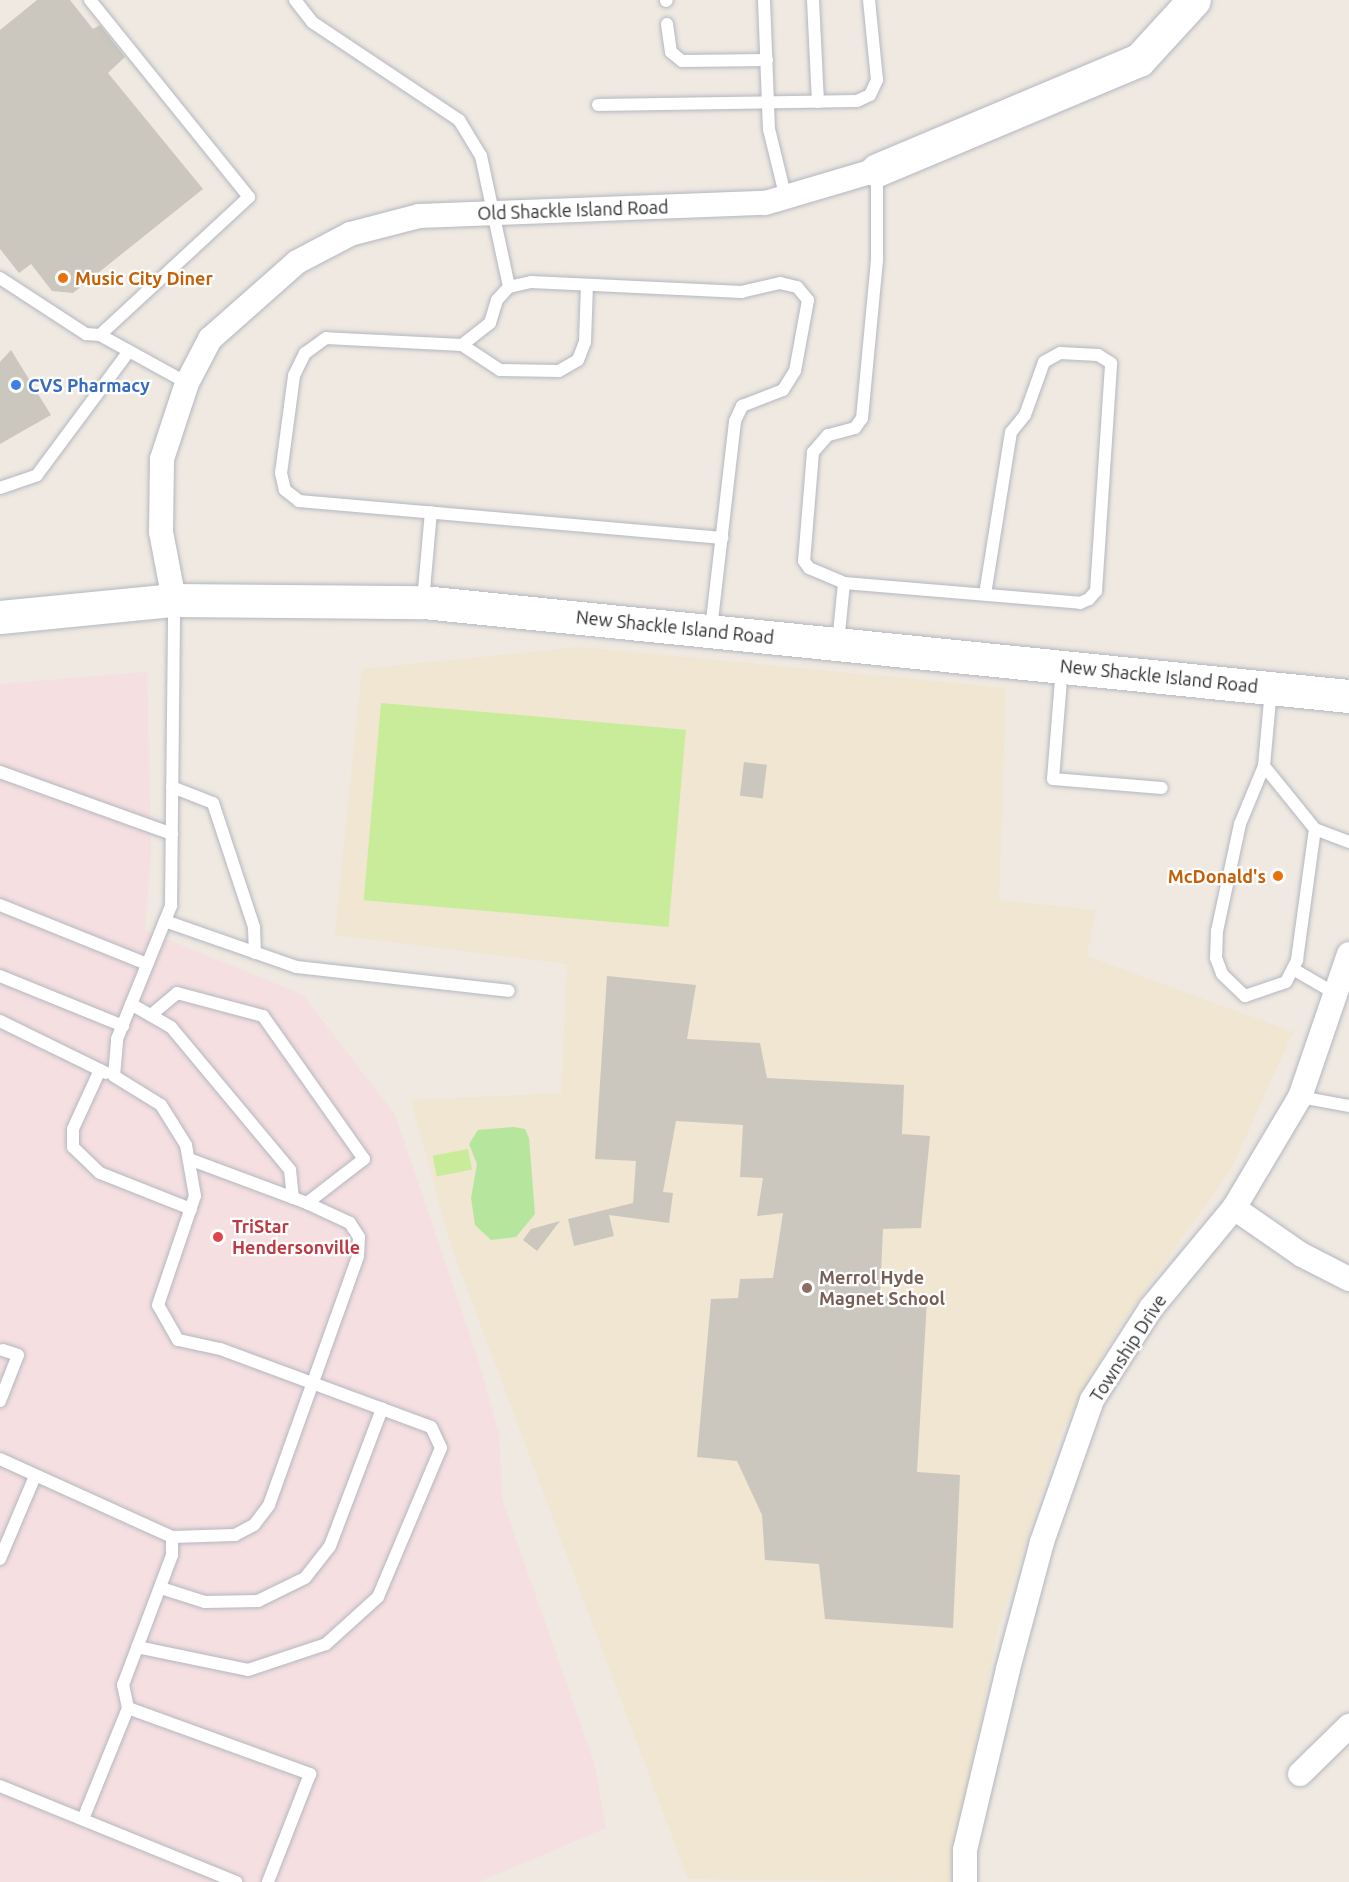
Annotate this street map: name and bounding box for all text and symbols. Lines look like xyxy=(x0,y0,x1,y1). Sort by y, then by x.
street label: Old Shackle Island Road xyxy=(477,196,669,224)
place label: Music City Diner xyxy=(75,267,213,289)
marker: Music City Diner xyxy=(56,271,70,285)
place label: CVS Pharmacy xyxy=(28,374,150,396)
marker: CVS Pharmacy xyxy=(9,378,23,392)
street label: New Shackle Island Road xyxy=(575,606,775,648)
street label: New Shackle Island Road xyxy=(1059,655,1259,697)
place label: McDonald's xyxy=(1168,865,1266,887)
marker: McDonald's xyxy=(1271,869,1285,883)
place label: TriStar Hendersonville xyxy=(232,1216,360,1258)
marker: TriStar Hendersonville xyxy=(209,1228,227,1246)
place label: Merrol Hyde Magnet School xyxy=(819,1267,945,1310)
marker: Merrol Hyde Magnet School xyxy=(800,1281,814,1295)
street label: Township Drive xyxy=(1085,1290,1171,1406)

